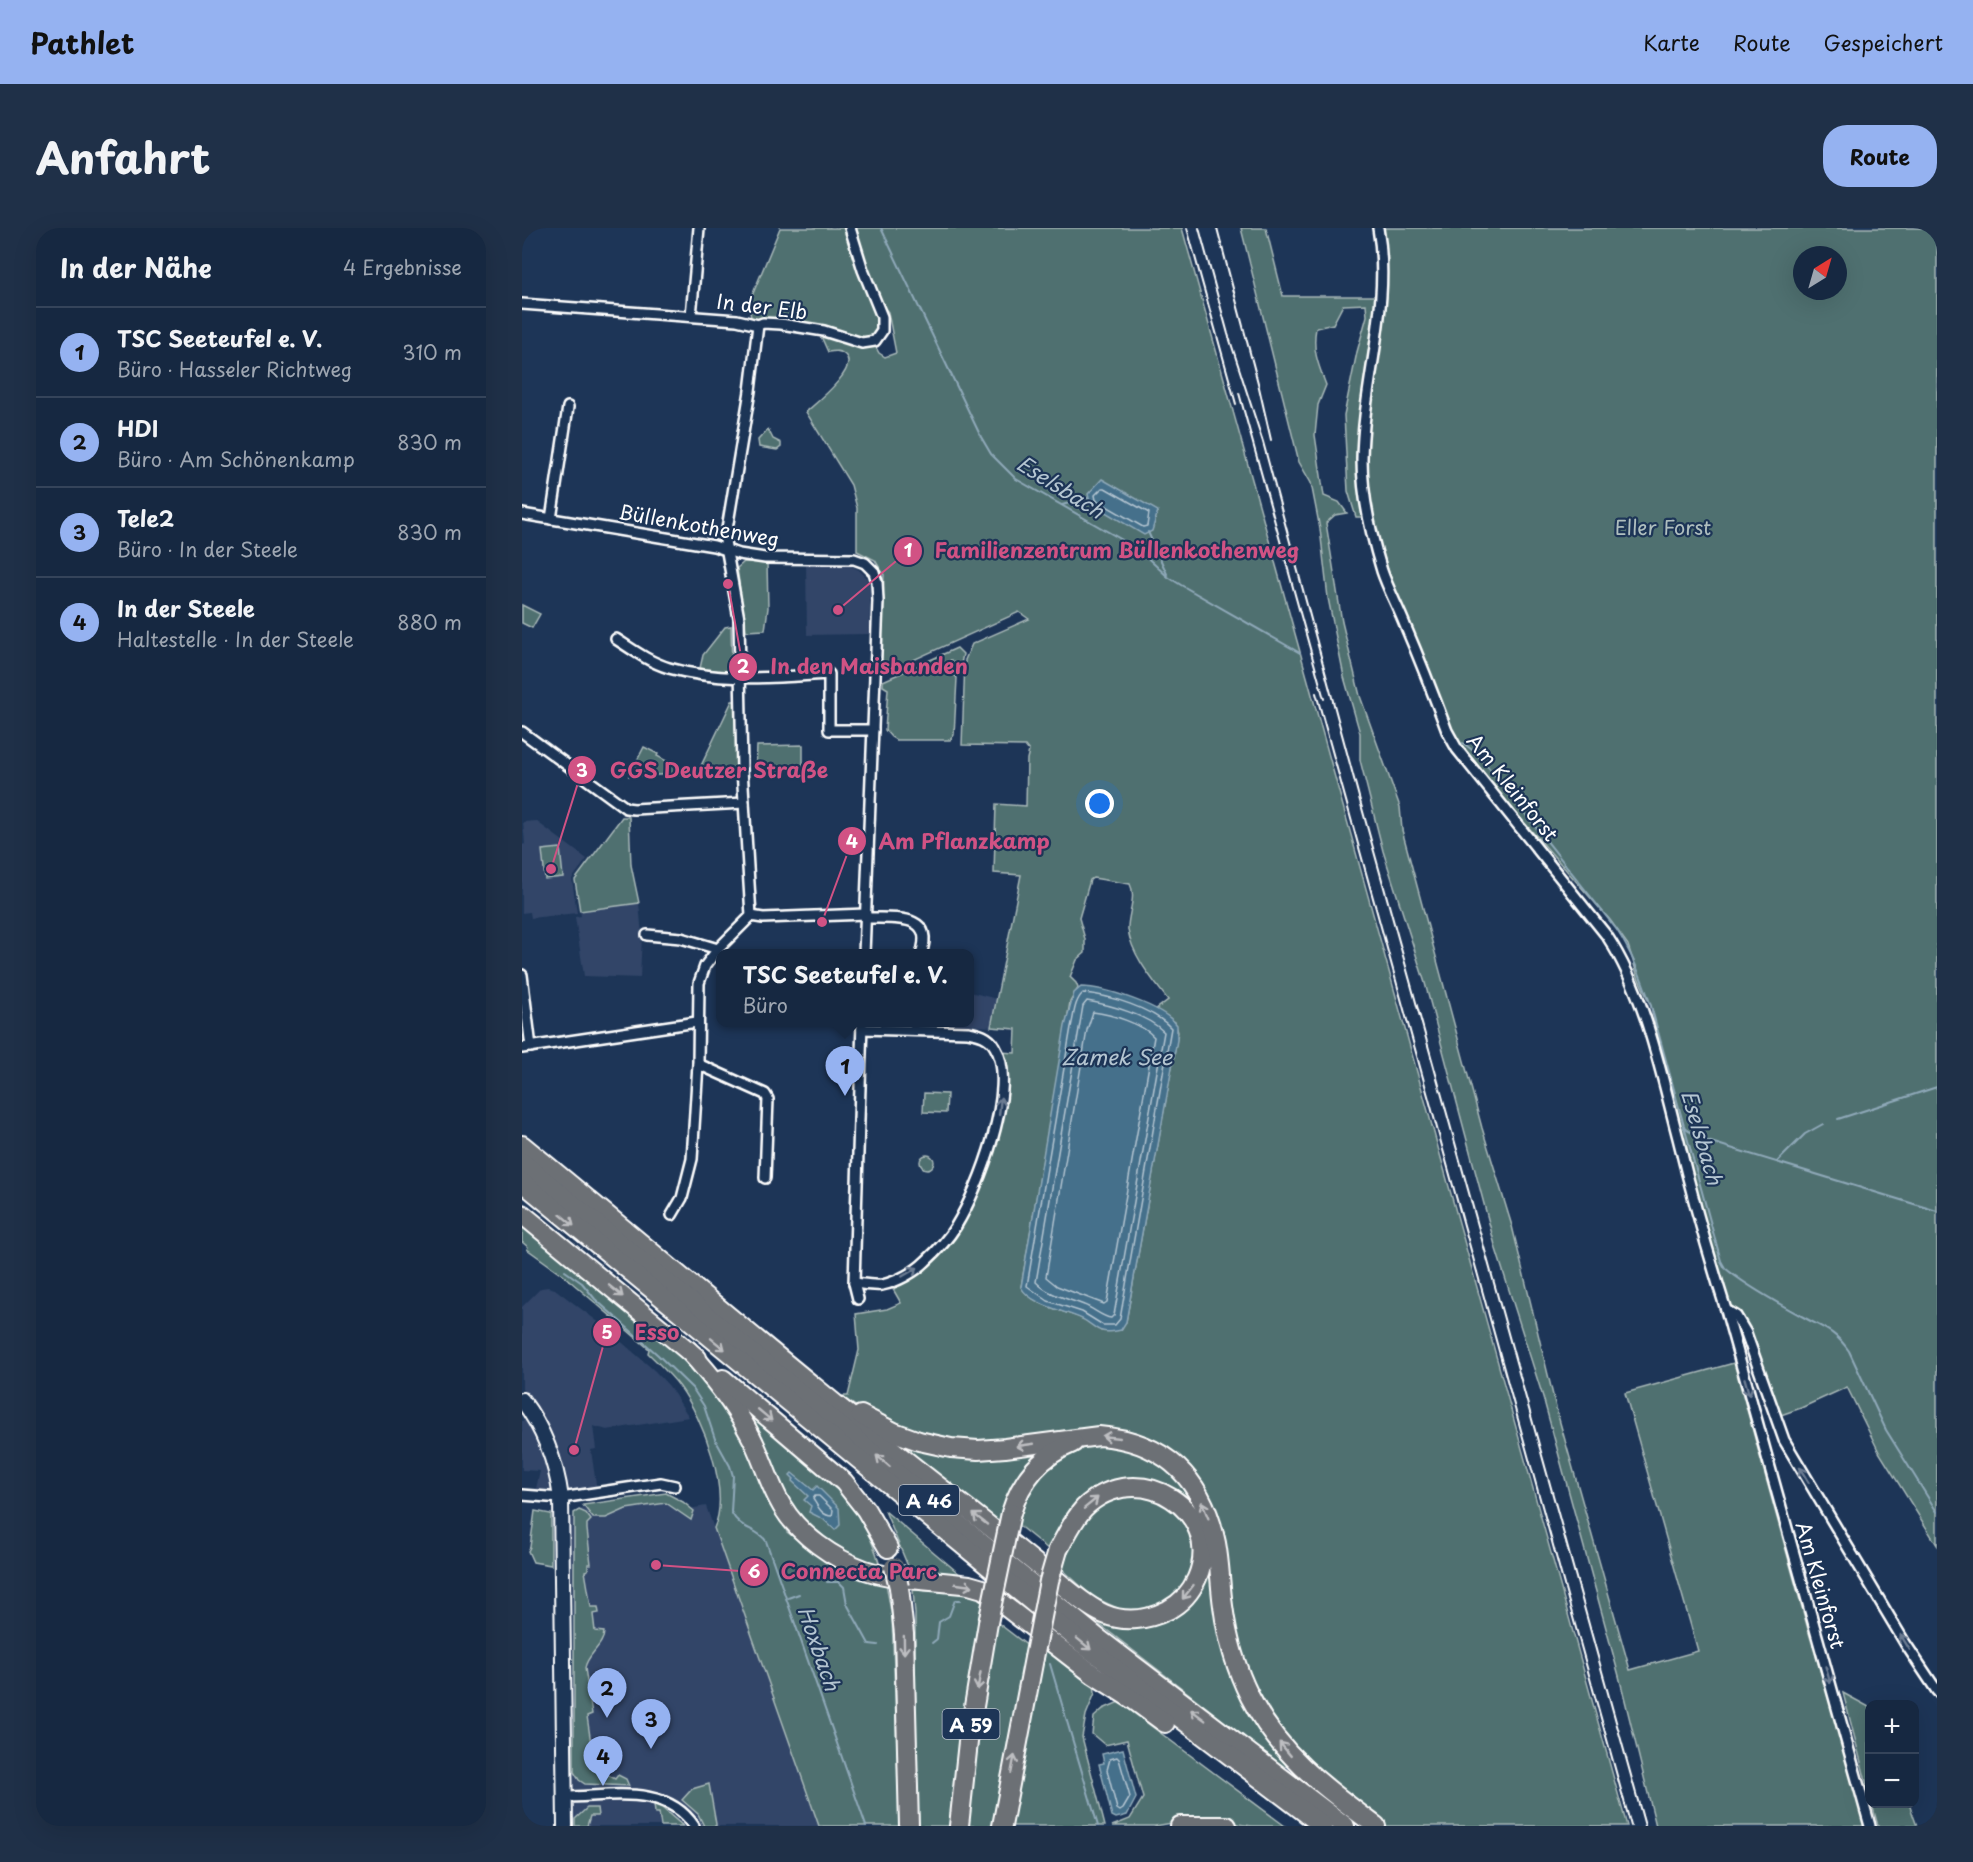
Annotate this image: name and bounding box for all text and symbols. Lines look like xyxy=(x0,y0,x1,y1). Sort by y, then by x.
text: Pathlet xyxy=(30,21,134,64)
text: Karte xyxy=(1643,26,1700,58)
text: Route xyxy=(1733,26,1791,58)
text: Gespeichert xyxy=(1824,26,1943,58)
text: Anfahrt xyxy=(36,125,210,188)
button: Route xyxy=(1823,125,1937,187)
north arrow xyxy=(1793,246,1847,300)
text: In der Nähe xyxy=(60,248,212,287)
text: 4 Ergebnisse xyxy=(343,252,462,282)
street label: In der Elb xyxy=(715,286,809,326)
text: TSC Seeteufel e. V. xyxy=(117,321,322,354)
text: 1 xyxy=(75,337,84,367)
text: 310 m xyxy=(402,337,462,367)
text: Büro · Hasseler Richtweg xyxy=(117,354,352,384)
text: HDI xyxy=(117,411,158,444)
text: 2 xyxy=(72,427,87,457)
text: 830 m xyxy=(397,427,462,457)
text: Büro · Am Schönenkamp xyxy=(117,444,355,474)
water label: Eselsbach xyxy=(1011,447,1111,526)
street label: Büllenkothenweg xyxy=(616,496,782,554)
text: Tele2 xyxy=(117,501,174,534)
park label: Eller Forst xyxy=(1615,512,1711,542)
text: 3 xyxy=(73,517,86,547)
text: 830 m xyxy=(397,517,462,547)
callout: Familienzentrum Büllenkothenweg xyxy=(893,531,1312,570)
text: Familienzentrum Büllenkothenweg xyxy=(935,533,1299,565)
text: Büro · In der Steele xyxy=(117,534,298,564)
text: 1 xyxy=(904,536,913,563)
text: In der Steele xyxy=(117,591,255,624)
text: 4 xyxy=(73,607,86,637)
text: 880 m xyxy=(397,607,462,637)
text: Haltestelle · In der Steele xyxy=(117,624,354,654)
callout: In den Maisbanden xyxy=(728,647,980,686)
text: In den Maisbanden xyxy=(770,649,968,681)
text: 2 xyxy=(737,652,750,679)
street label: Am Kleinforst xyxy=(1460,727,1566,847)
callout: GGS Deutzer Straße xyxy=(567,751,842,790)
text: GGS Deutzer Straße xyxy=(610,753,828,785)
text: 3 xyxy=(576,756,588,783)
your location xyxy=(1085,789,1114,818)
callout: Am Pflanzkamp xyxy=(837,822,1062,861)
text: Am Pflanzkamp xyxy=(878,824,1050,856)
text: 4 xyxy=(846,827,858,854)
popup xyxy=(716,949,974,1027)
text: TSC Seeteufel e. V. xyxy=(742,957,948,990)
text: Büro xyxy=(742,990,788,1020)
water label: Zamek See xyxy=(1061,1040,1174,1072)
pin: 1 xyxy=(826,1046,864,1096)
water label: Eselsbach xyxy=(1674,1086,1732,1189)
one-way arrow xyxy=(994,1096,1005,1116)
one-way arrow xyxy=(559,1213,575,1226)
one-way arrow xyxy=(901,1266,918,1278)
one-way arrow xyxy=(608,1285,624,1298)
callout: Esso xyxy=(592,1313,691,1352)
text: Esso xyxy=(635,1315,679,1347)
text: 5 xyxy=(601,1318,613,1345)
one-way arrow xyxy=(710,1337,726,1350)
one-way arrow xyxy=(1742,1377,1753,1396)
one-way arrow xyxy=(757,1408,773,1421)
one-way arrow xyxy=(1101,1432,1121,1443)
one-way arrow xyxy=(1015,1440,1035,1451)
one-way arrow xyxy=(876,1454,891,1468)
one-way arrow xyxy=(1797,1467,1809,1484)
road number: A 46 xyxy=(899,1485,959,1515)
one-way arrow xyxy=(1083,1496,1099,1509)
one-way arrow xyxy=(1199,1501,1210,1519)
one-way arrow xyxy=(972,1512,988,1525)
street label: Am Kleinforst xyxy=(1789,1518,1853,1652)
callout: Connecta Parc xyxy=(739,1553,950,1592)
text: Connecta Parc xyxy=(781,1554,937,1586)
text: 6 xyxy=(748,1557,761,1584)
one-way arrow xyxy=(953,1579,973,1590)
one-way arrow xyxy=(1181,1584,1194,1600)
water label: Hoxbach xyxy=(791,1601,850,1695)
one-way arrow xyxy=(1898,1634,1910,1651)
one-way arrow xyxy=(898,1635,910,1655)
one-way arrow xyxy=(1076,1638,1092,1651)
one-way arrow xyxy=(1823,1665,1834,1684)
pin: 2 xyxy=(588,1668,626,1718)
one-way arrow xyxy=(973,1670,984,1690)
pin: 3 xyxy=(632,1700,670,1749)
map controls xyxy=(1865,1700,1919,1808)
button: + xyxy=(1865,1700,1919,1754)
road number: A 59 xyxy=(942,1709,1000,1739)
one-way arrow xyxy=(1190,1709,1206,1722)
pin: 4 xyxy=(584,1736,622,1786)
one-way arrow xyxy=(1278,1741,1291,1757)
button: − xyxy=(1865,1754,1919,1808)
one-way arrow xyxy=(1008,1755,1019,1775)

